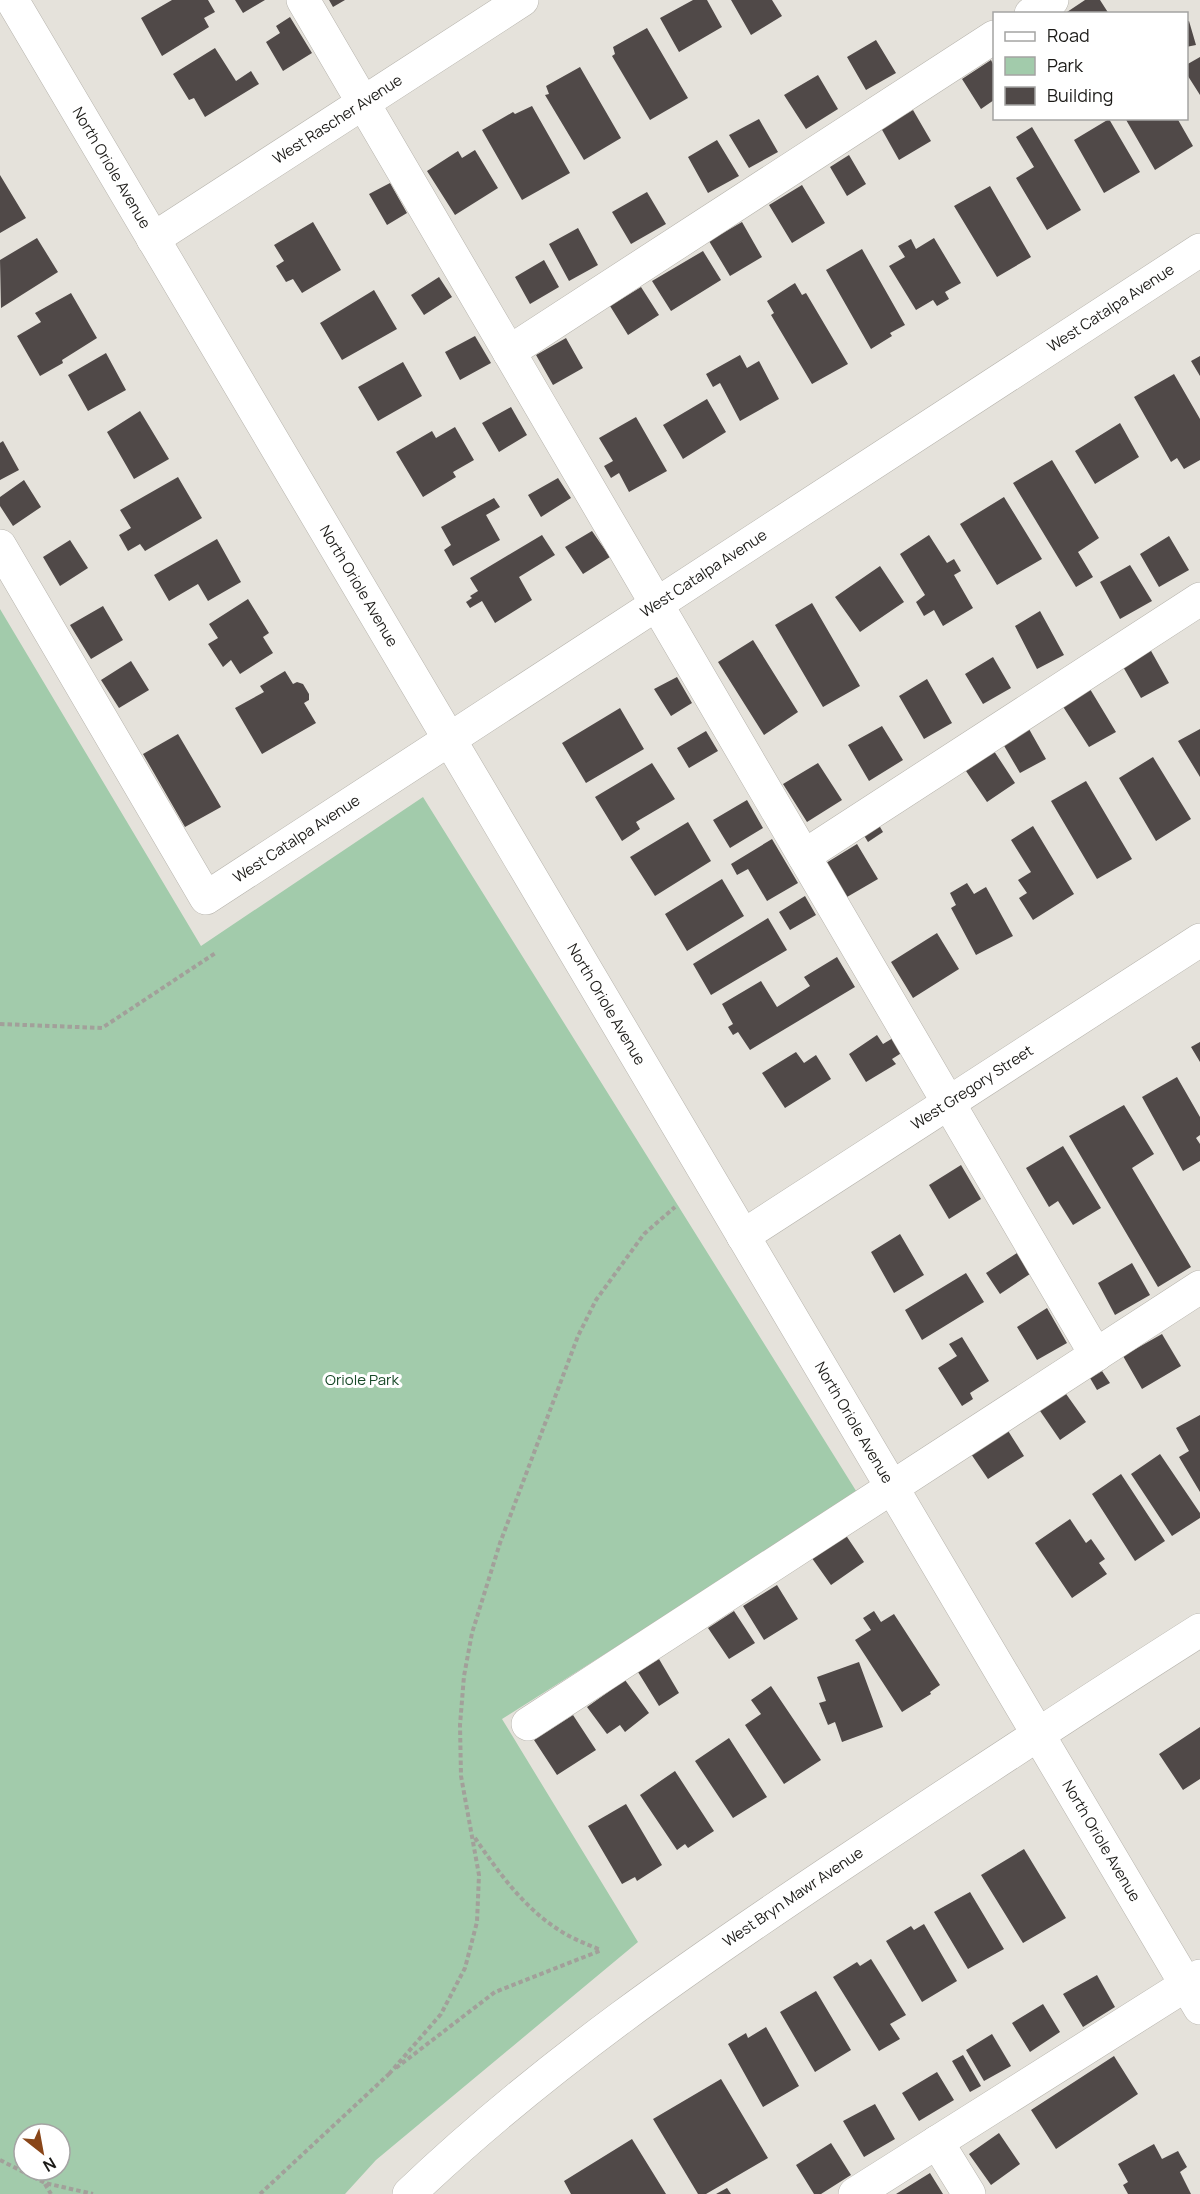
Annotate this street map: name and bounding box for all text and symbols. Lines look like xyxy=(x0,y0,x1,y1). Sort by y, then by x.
legend xyxy=(993,12,1188,120)
text: Road xyxy=(1047,23,1090,47)
text: Park xyxy=(1047,53,1084,77)
street label: West Rascher Avenue xyxy=(269,69,406,169)
text: Building xyxy=(1047,83,1113,107)
street label: North Oriole Avenue xyxy=(68,103,156,232)
street label: West Catalpa Avenue xyxy=(1043,259,1178,357)
street label: North Oriole Avenue xyxy=(315,521,403,651)
street label: West Catalpa Avenue xyxy=(636,524,771,622)
street label: West Catalpa Avenue xyxy=(229,789,364,888)
street label: North Oriole Avenue xyxy=(563,939,651,1069)
street label: West Gregory Street xyxy=(907,1040,1037,1134)
street label: North Oriole Avenue xyxy=(810,1358,898,1487)
park label: Oriole Park xyxy=(325,1369,399,1390)
street label: North Oriole Avenue xyxy=(1057,1776,1146,1906)
street label: West Bryn Mawr Avenue xyxy=(718,1842,867,1952)
north arrow xyxy=(12,2122,72,2182)
text: N xyxy=(39,2152,60,2177)

